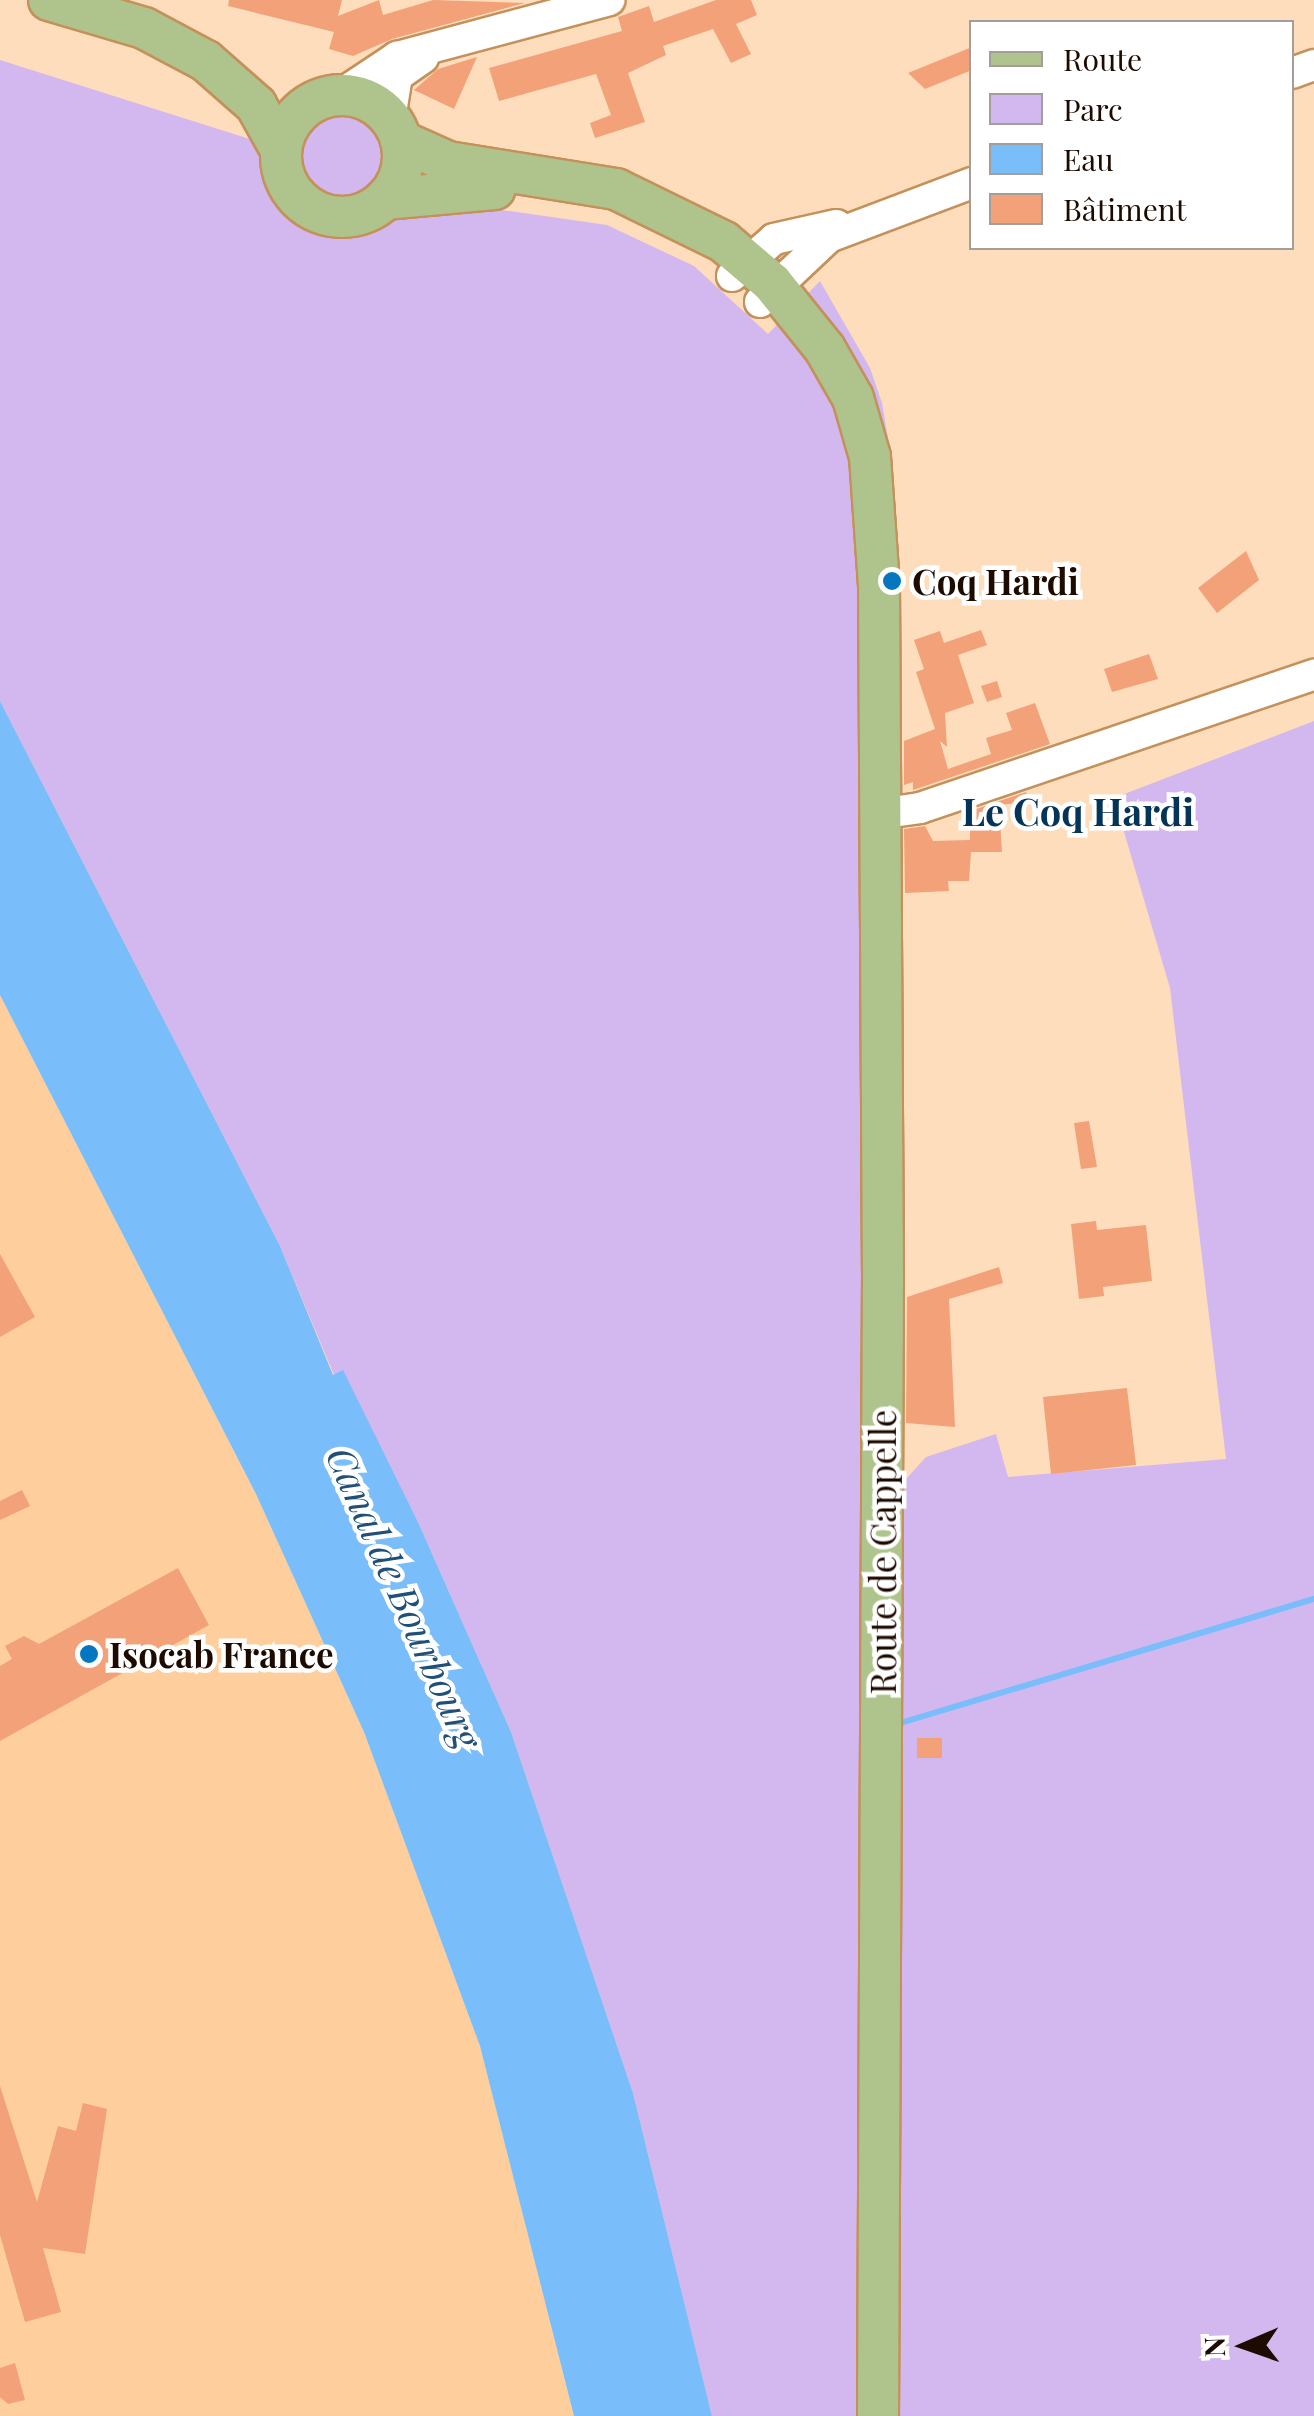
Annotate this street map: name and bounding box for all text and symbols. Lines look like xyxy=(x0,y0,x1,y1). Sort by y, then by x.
legend xyxy=(969,20,1294,250)
text: Route xyxy=(1063,39,1142,79)
text: Parc xyxy=(1063,89,1123,129)
text: Eau xyxy=(1063,139,1114,179)
text: Bâtiment xyxy=(1063,189,1186,229)
place label: Coq Hardi xyxy=(912,560,1079,602)
marker: Coq Hardi xyxy=(881,570,903,592)
district label: Le Coq Hardi xyxy=(962,788,1194,834)
street label: Route de Cappelle xyxy=(861,1409,903,1695)
water label: Canal de Bourbourg xyxy=(318,1439,492,1755)
place label: Isocab France xyxy=(109,1633,334,1675)
marker: Isocab France xyxy=(78,1643,100,1665)
north arrow xyxy=(1194,2296,1294,2396)
text: N xyxy=(1195,2336,1232,2358)

